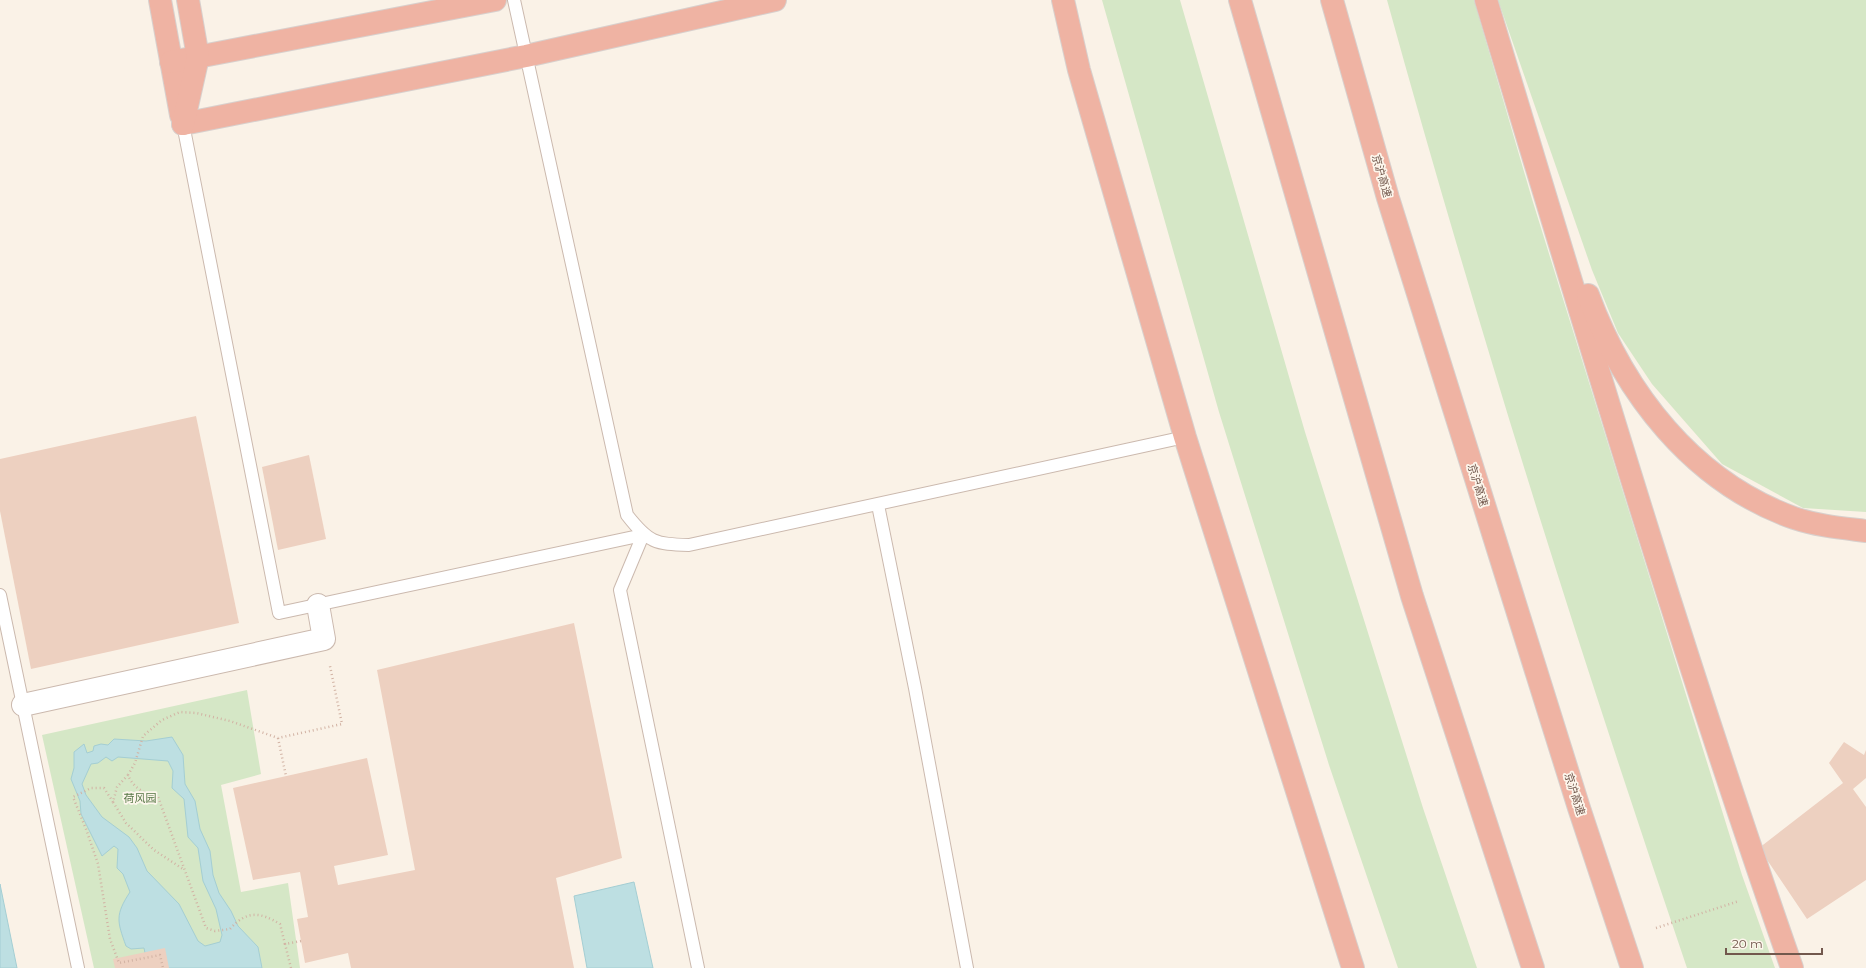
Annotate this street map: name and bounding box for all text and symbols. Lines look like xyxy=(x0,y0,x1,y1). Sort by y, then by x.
street label: 京沪高速 xyxy=(1369,153,1395,199)
street label: 京沪高速 xyxy=(1465,462,1491,508)
street label: 京沪高速 xyxy=(1562,771,1588,817)
park label: 荷风园 xyxy=(124,791,157,805)
scale bar xyxy=(1726,930,1822,956)
text: 20 m xyxy=(1732,936,1763,951)

